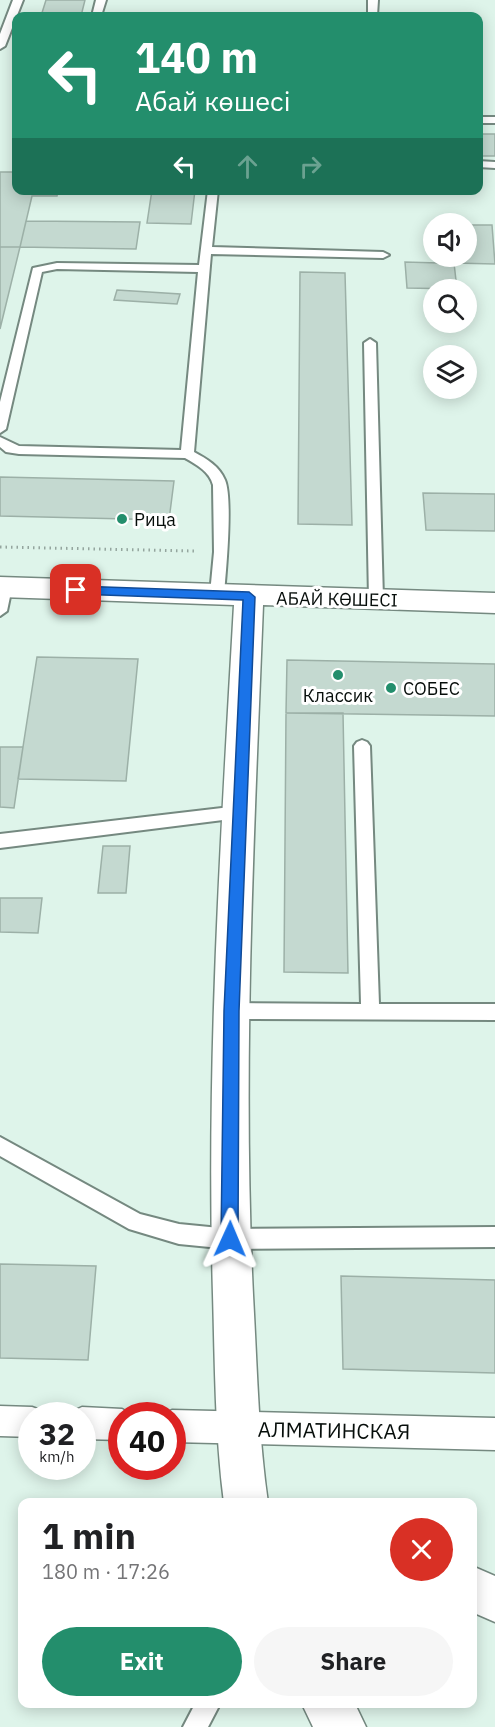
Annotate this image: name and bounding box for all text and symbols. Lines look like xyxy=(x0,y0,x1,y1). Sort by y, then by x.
text: 140 m xyxy=(135,30,258,85)
icon: left xyxy=(36,36,114,114)
text: Абай көшесі xyxy=(135,83,290,118)
icon: left xyxy=(168,150,201,183)
icon: ahead xyxy=(231,150,264,183)
icon: right xyxy=(294,150,327,183)
map controls xyxy=(423,213,477,399)
button: sound xyxy=(423,213,477,267)
button: search xyxy=(423,279,477,333)
button: layers xyxy=(423,345,477,399)
place label: Рица xyxy=(134,508,176,531)
marker: Рица xyxy=(115,512,129,526)
pin xyxy=(50,564,101,615)
icon: arrive xyxy=(59,573,92,606)
street label: АБАЙ КӨШЕСІ xyxy=(276,586,398,612)
marker: Классик xyxy=(331,668,345,682)
place label: СОБЕС xyxy=(403,677,460,700)
marker: СОБЕС xyxy=(384,681,398,695)
place label: Классик xyxy=(303,684,373,707)
position arrow xyxy=(198,1207,262,1271)
speed limit sign: 40 xyxy=(108,1402,186,1480)
text: 32 xyxy=(39,1414,75,1453)
street label: АЛМАТИНСКАЯ xyxy=(257,1415,411,1445)
text: km/h xyxy=(39,1447,75,1466)
text: 1 min xyxy=(42,1512,136,1559)
button: close xyxy=(390,1518,453,1581)
text: 180 m · 17:26 xyxy=(42,1558,170,1585)
button: Exit xyxy=(42,1627,242,1696)
button: Share xyxy=(254,1627,453,1696)

